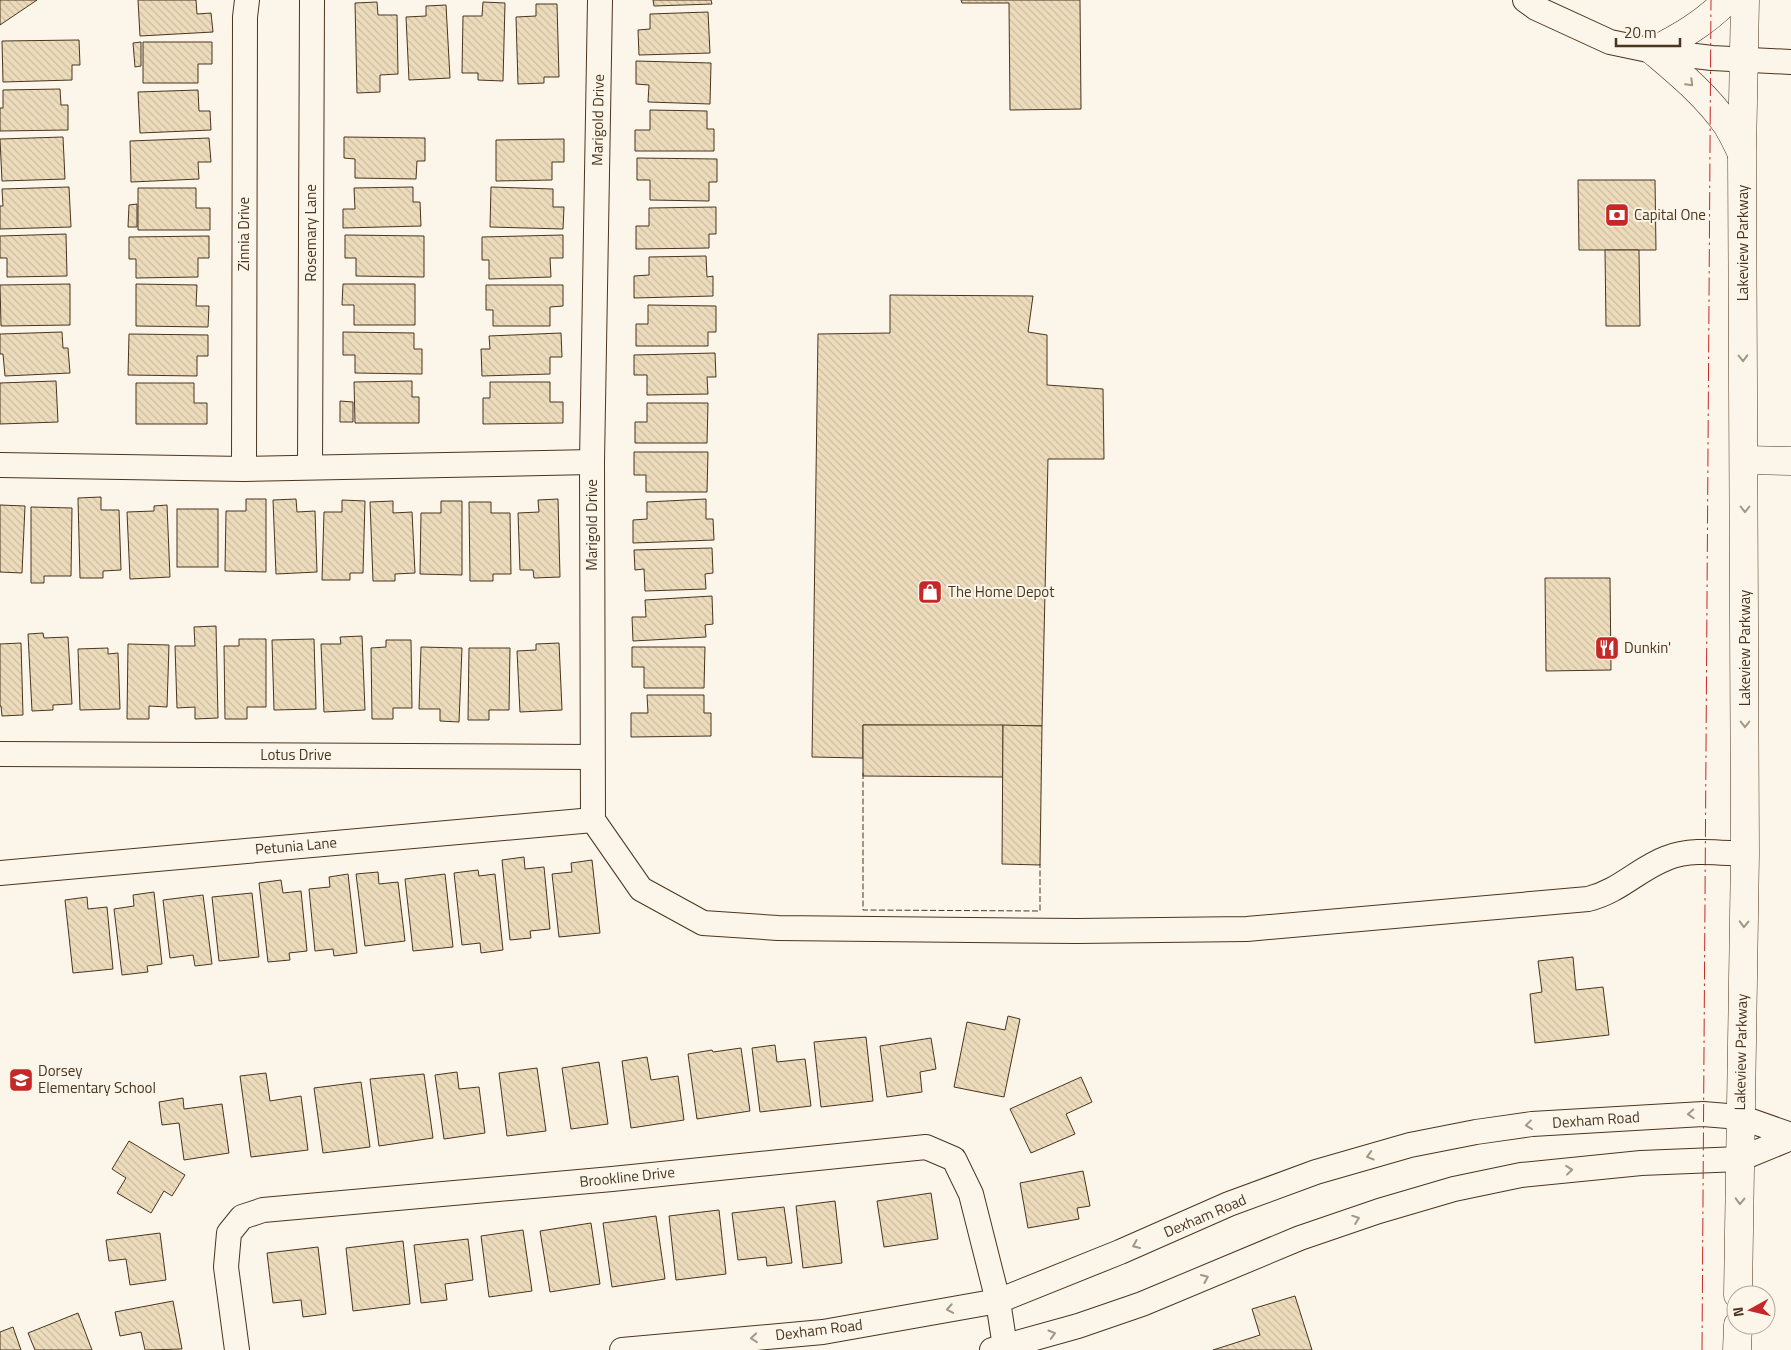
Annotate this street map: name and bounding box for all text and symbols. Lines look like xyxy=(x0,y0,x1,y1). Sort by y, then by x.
scale bar xyxy=(1616,15,1680,47)
text: 20 m xyxy=(1624,21,1657,44)
street label: Marigold Drive xyxy=(585,74,610,166)
one-way arrow xyxy=(1684,77,1693,86)
street label: Rosemary Lane xyxy=(299,184,322,282)
street label: Lakeview Parkway xyxy=(1731,185,1754,301)
street label: Zinnia Drive xyxy=(232,197,255,271)
bank icon: Capital One xyxy=(1604,202,1630,228)
place label: Capital One xyxy=(1634,203,1706,226)
one-way arrow xyxy=(1738,354,1749,362)
street label: Marigold Drive xyxy=(580,479,603,571)
one-way arrow xyxy=(1740,506,1750,513)
shop icon: The Home Depot xyxy=(917,579,943,605)
place label: The Home Depot xyxy=(948,580,1055,603)
street label: Lakeview Parkway xyxy=(1733,590,1756,706)
restaurant icon: Dunkin' xyxy=(1594,635,1620,661)
place label: Dunkin' xyxy=(1624,636,1671,659)
one-way arrow xyxy=(1740,720,1750,728)
street label: Lotus Drive xyxy=(260,743,332,766)
street label: Petunia Lane xyxy=(254,830,338,861)
one-way arrow xyxy=(1738,920,1749,928)
street label: Lakeview Parkway xyxy=(1728,993,1753,1111)
place label: Dorsey Elementary School xyxy=(38,1059,156,1099)
school or university icon: Dorsey Elementary School xyxy=(8,1067,34,1093)
street label: Dexham Road xyxy=(1551,1105,1641,1134)
one-way arrow xyxy=(1687,1109,1695,1120)
one-way arrow xyxy=(1525,1119,1533,1130)
one-way arrow xyxy=(1366,1151,1374,1161)
street label: Brookline Drive xyxy=(578,1160,676,1193)
one-way arrow xyxy=(1566,1165,1574,1176)
street label: Dexham Road xyxy=(1160,1188,1250,1243)
one-way arrow xyxy=(1734,1197,1745,1205)
one-way arrow xyxy=(1351,1215,1360,1225)
one-way arrow xyxy=(1132,1238,1141,1249)
one-way arrow xyxy=(1200,1273,1208,1283)
north arrow xyxy=(1726,1285,1776,1335)
one-way arrow xyxy=(945,1304,954,1314)
text: N xyxy=(1727,1306,1749,1318)
street label: Dexham Road xyxy=(774,1313,864,1346)
one-way arrow xyxy=(1048,1329,1056,1339)
one-way arrow xyxy=(750,1332,758,1343)

